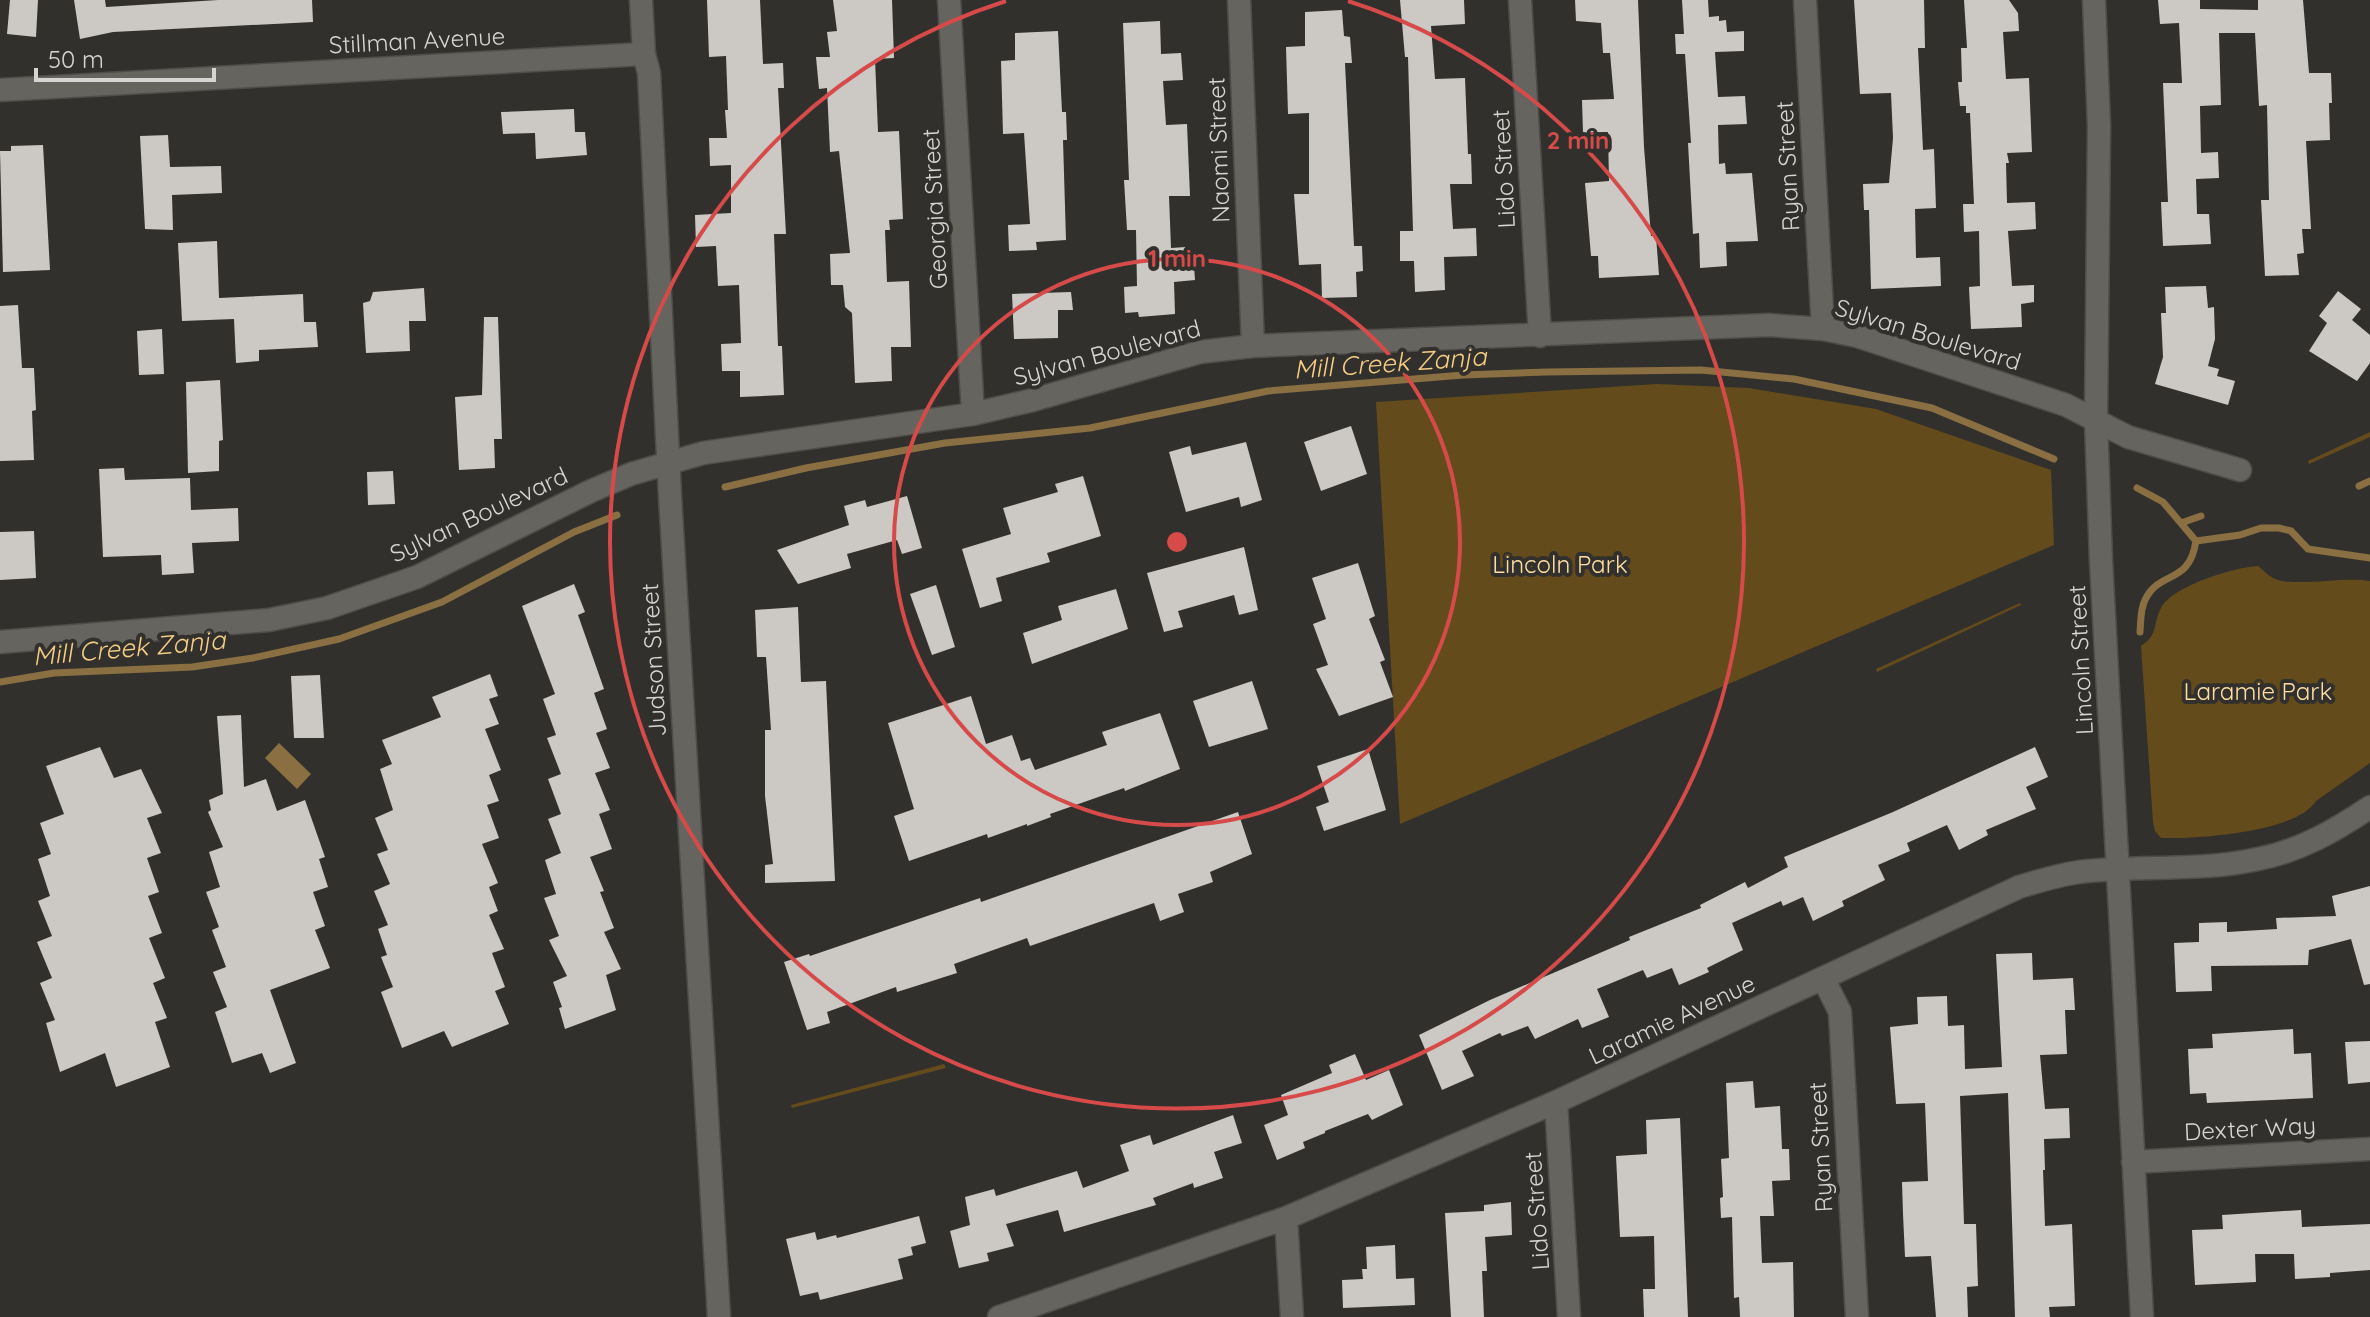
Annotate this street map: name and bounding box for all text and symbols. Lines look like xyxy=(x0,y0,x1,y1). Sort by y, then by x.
street label: Stillman Avenue xyxy=(328,20,506,60)
scale bar xyxy=(36,32,214,82)
text: 50 m xyxy=(48,44,104,74)
street label: Naomi Street xyxy=(1200,77,1236,223)
street label: Ryan Street xyxy=(1769,100,1805,232)
street label: Lido Street xyxy=(1485,109,1521,229)
text: 2 min xyxy=(1547,125,1609,155)
street label: Georgia Street xyxy=(915,128,953,290)
text: 1 min xyxy=(1148,243,1206,273)
street label: Sylvan Boulevard xyxy=(1832,292,2025,377)
street label: Sylvan Boulevard xyxy=(1010,313,1204,391)
water label: Mill Creek Zanja xyxy=(1292,339,1489,386)
street label: Sylvan Boulevard xyxy=(385,460,572,568)
centre of rings xyxy=(1163,528,1191,556)
park label: Lincoln Park xyxy=(1492,549,1628,579)
street label: Judson Street xyxy=(634,583,672,738)
street label: Lincoln Street xyxy=(2061,584,2099,736)
water label: Mill Creek Zanja xyxy=(31,623,228,672)
park label: Laramie Park xyxy=(2184,676,2332,706)
street label: Laramie Avenue xyxy=(1584,967,1759,1071)
street label: Ryan Street xyxy=(1802,1081,1838,1213)
street label: Dexter Way xyxy=(2183,1110,2317,1146)
street label: Lido Street xyxy=(1517,1151,1555,1272)

